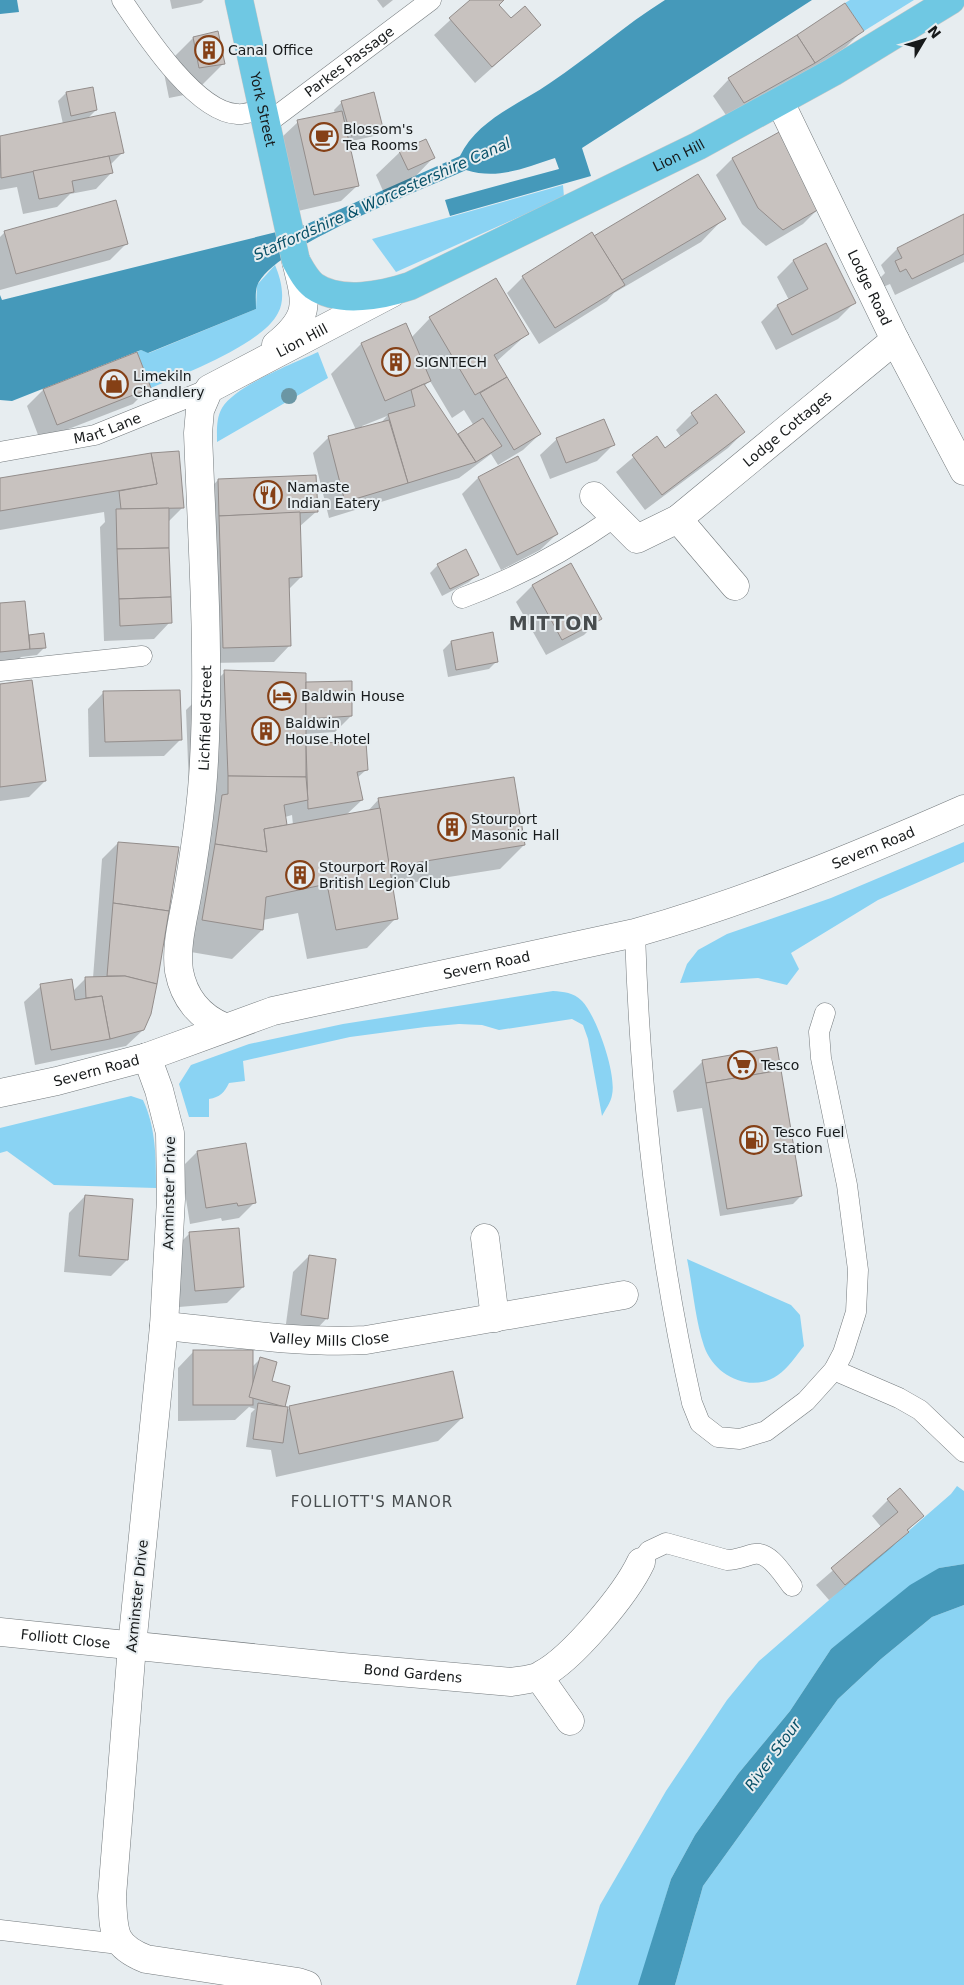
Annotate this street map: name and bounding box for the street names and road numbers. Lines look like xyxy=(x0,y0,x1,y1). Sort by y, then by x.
street label: Parkes Passage xyxy=(301,23,397,100)
street label: York Street xyxy=(247,70,279,149)
street label: Lion Hill xyxy=(650,136,707,175)
street label: Lodge Road xyxy=(845,247,895,328)
street label: Lion Hill xyxy=(273,320,330,360)
street label: Lodge Cottages xyxy=(740,388,835,470)
street label: Mart Lane xyxy=(72,409,143,447)
street label: Lichfield Street xyxy=(195,665,214,771)
street label: Severn Road xyxy=(829,823,917,872)
street label: Severn Road xyxy=(442,948,531,982)
street label: Severn Road xyxy=(52,1051,141,1090)
street label: Axminster Drive xyxy=(160,1136,178,1250)
street label: Valley Mills Close xyxy=(269,1328,390,1349)
street label: Axminster Drive xyxy=(123,1539,151,1653)
street label: Folliott Close xyxy=(20,1626,111,1651)
street label: Bond Gardens xyxy=(363,1661,463,1686)

